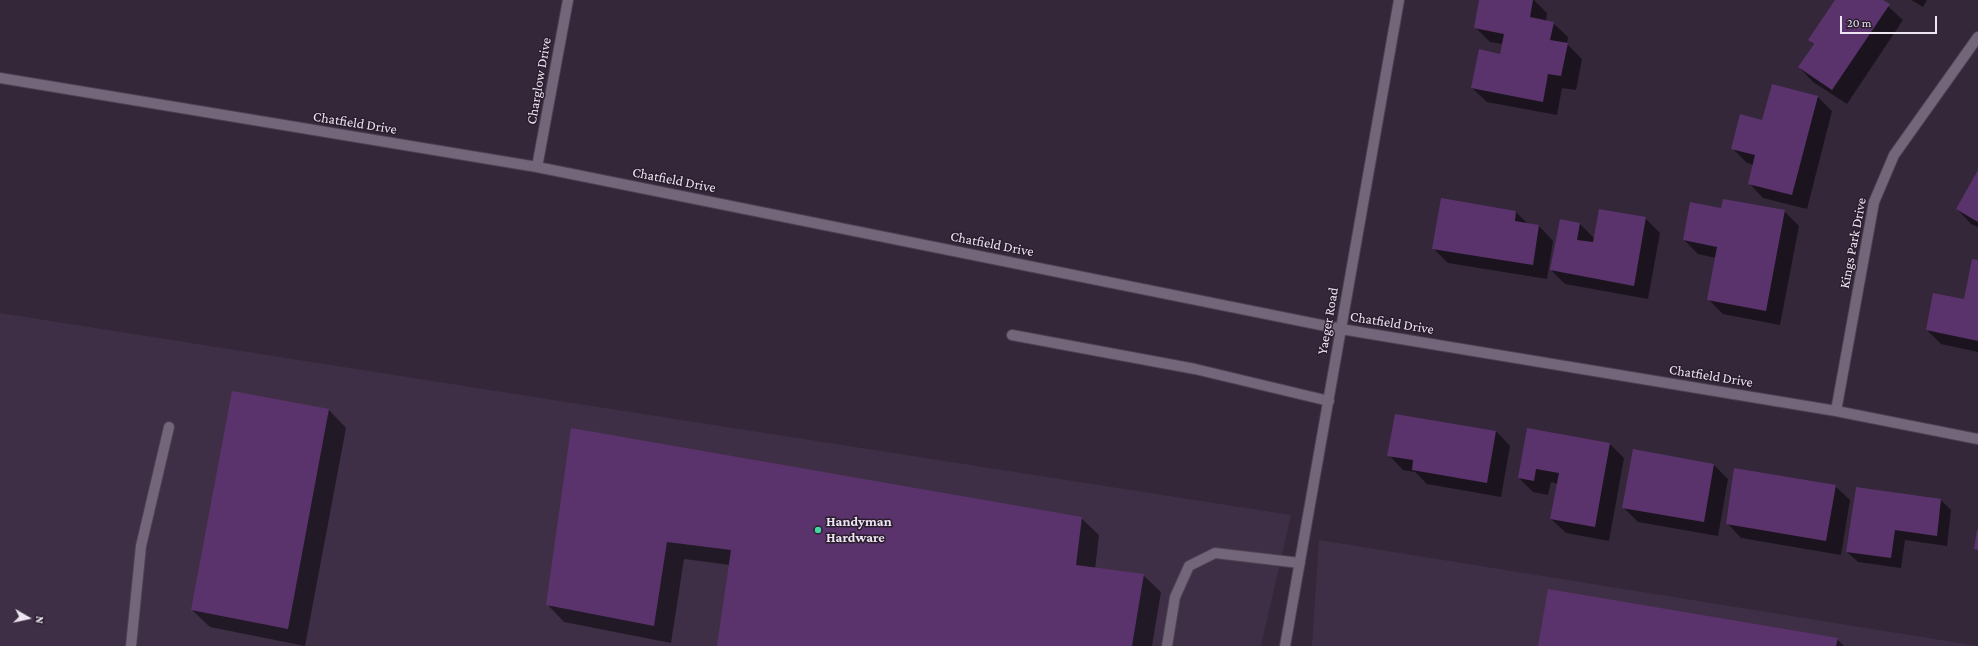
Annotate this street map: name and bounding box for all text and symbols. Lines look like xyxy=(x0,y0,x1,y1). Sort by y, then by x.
scale bar xyxy=(1842,8,1939,34)
text: 20 m xyxy=(1847,16,1871,30)
street label: Charglow Drive xyxy=(523,36,555,126)
street label: Chatfield Drive xyxy=(312,108,398,138)
street label: Chatfield Drive xyxy=(631,164,717,196)
street label: Kings Park Drive xyxy=(1836,196,1870,290)
street label: Chatfield Drive xyxy=(949,228,1035,260)
street label: Yaeger Road xyxy=(1314,286,1342,356)
street label: Chatfield Drive xyxy=(1349,308,1435,338)
street label: Chatfield Drive xyxy=(1668,361,1754,391)
place label: Handyman Hardware xyxy=(826,514,892,546)
marker: Handyman Hardware xyxy=(813,525,823,535)
north arrow xyxy=(8,598,48,638)
text: N xyxy=(33,615,46,625)

